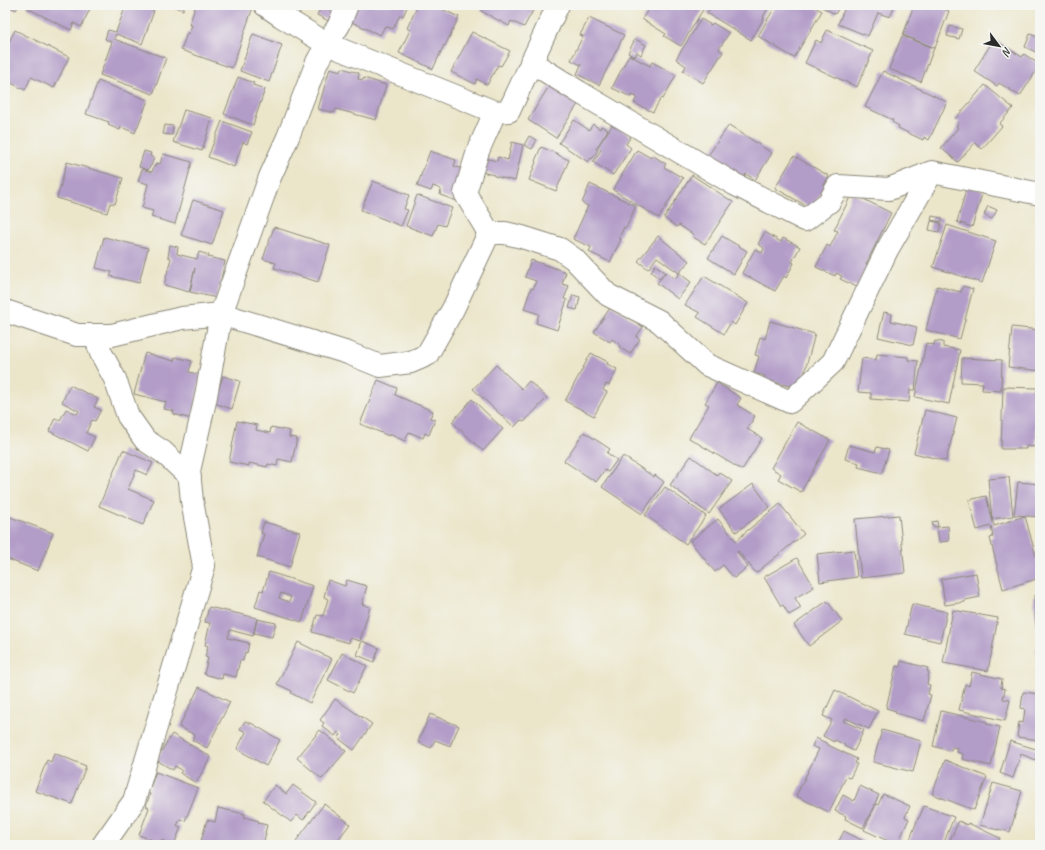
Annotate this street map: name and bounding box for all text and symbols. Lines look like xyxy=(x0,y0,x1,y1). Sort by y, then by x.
north arrow xyxy=(979,26,1019,66)
text: N xyxy=(999,45,1015,60)

